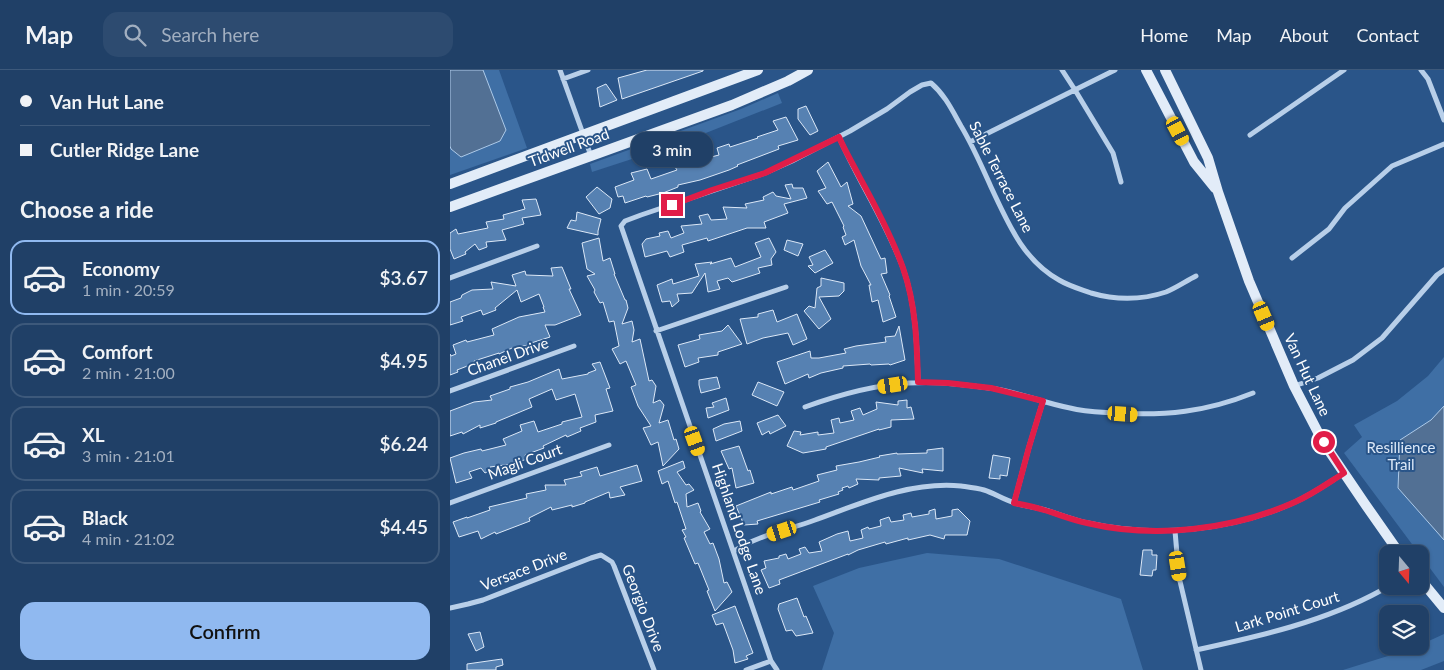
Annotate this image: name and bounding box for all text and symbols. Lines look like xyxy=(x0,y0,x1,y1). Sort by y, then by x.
search box xyxy=(103,12,453,57)
text: Map xyxy=(25,20,73,49)
icon: search xyxy=(121,21,149,49)
text: Search here xyxy=(161,23,259,46)
text: Home xyxy=(1140,24,1188,46)
text: Map xyxy=(1216,24,1252,46)
text: About xyxy=(1280,24,1329,46)
text: Contact xyxy=(1357,24,1419,46)
text: Van Hut Lane xyxy=(50,90,164,113)
car xyxy=(1164,114,1191,148)
street label: Sable Terrace Lane xyxy=(966,118,1038,235)
street label: Tidwell Road xyxy=(526,124,611,170)
callout: 3 min xyxy=(631,132,713,168)
text: Cutler Ridge Lane xyxy=(50,138,199,161)
text: 3 min xyxy=(652,140,692,159)
route end xyxy=(661,194,683,216)
text: Choose a ride xyxy=(20,196,154,223)
icon: car xyxy=(22,255,67,300)
text: Economy xyxy=(82,257,160,280)
text: $3.67 xyxy=(379,266,428,289)
text: 1 min · 20:59 xyxy=(82,280,175,299)
car xyxy=(1251,299,1276,333)
street label: Van Hut Lane xyxy=(1281,330,1335,419)
street label: Chanel Drive xyxy=(465,333,551,379)
icon: car xyxy=(22,338,67,383)
text: Comfort xyxy=(82,340,153,363)
text: $4.95 xyxy=(379,349,428,372)
text: 2 min · 21:00 xyxy=(82,363,175,382)
car xyxy=(877,375,908,395)
car xyxy=(1107,405,1138,423)
icon: car xyxy=(22,421,67,466)
text: XL xyxy=(82,423,105,446)
car xyxy=(682,424,707,458)
route start xyxy=(1313,431,1335,453)
text: $6.24 xyxy=(379,432,428,455)
park label: Resillience Trail xyxy=(1367,438,1436,473)
street label: Magli Court xyxy=(485,439,565,483)
text: 3 min · 21:01 xyxy=(82,446,175,465)
street label: Highland Lodge Lane xyxy=(709,461,771,597)
icon: car xyxy=(22,504,67,549)
text: Black xyxy=(82,506,128,529)
text: $4.45 xyxy=(379,515,428,538)
car xyxy=(765,519,798,543)
text: 4 min · 21:02 xyxy=(82,529,175,548)
street label: Versace Drive xyxy=(478,544,569,594)
north arrow xyxy=(1379,545,1429,595)
map controls xyxy=(1379,545,1429,655)
car xyxy=(1168,550,1187,582)
street label: Georgio Drive xyxy=(619,561,669,654)
street label: Lark Point Court xyxy=(1233,586,1341,635)
button: Confirm xyxy=(20,602,430,660)
button: layers xyxy=(1379,605,1429,655)

